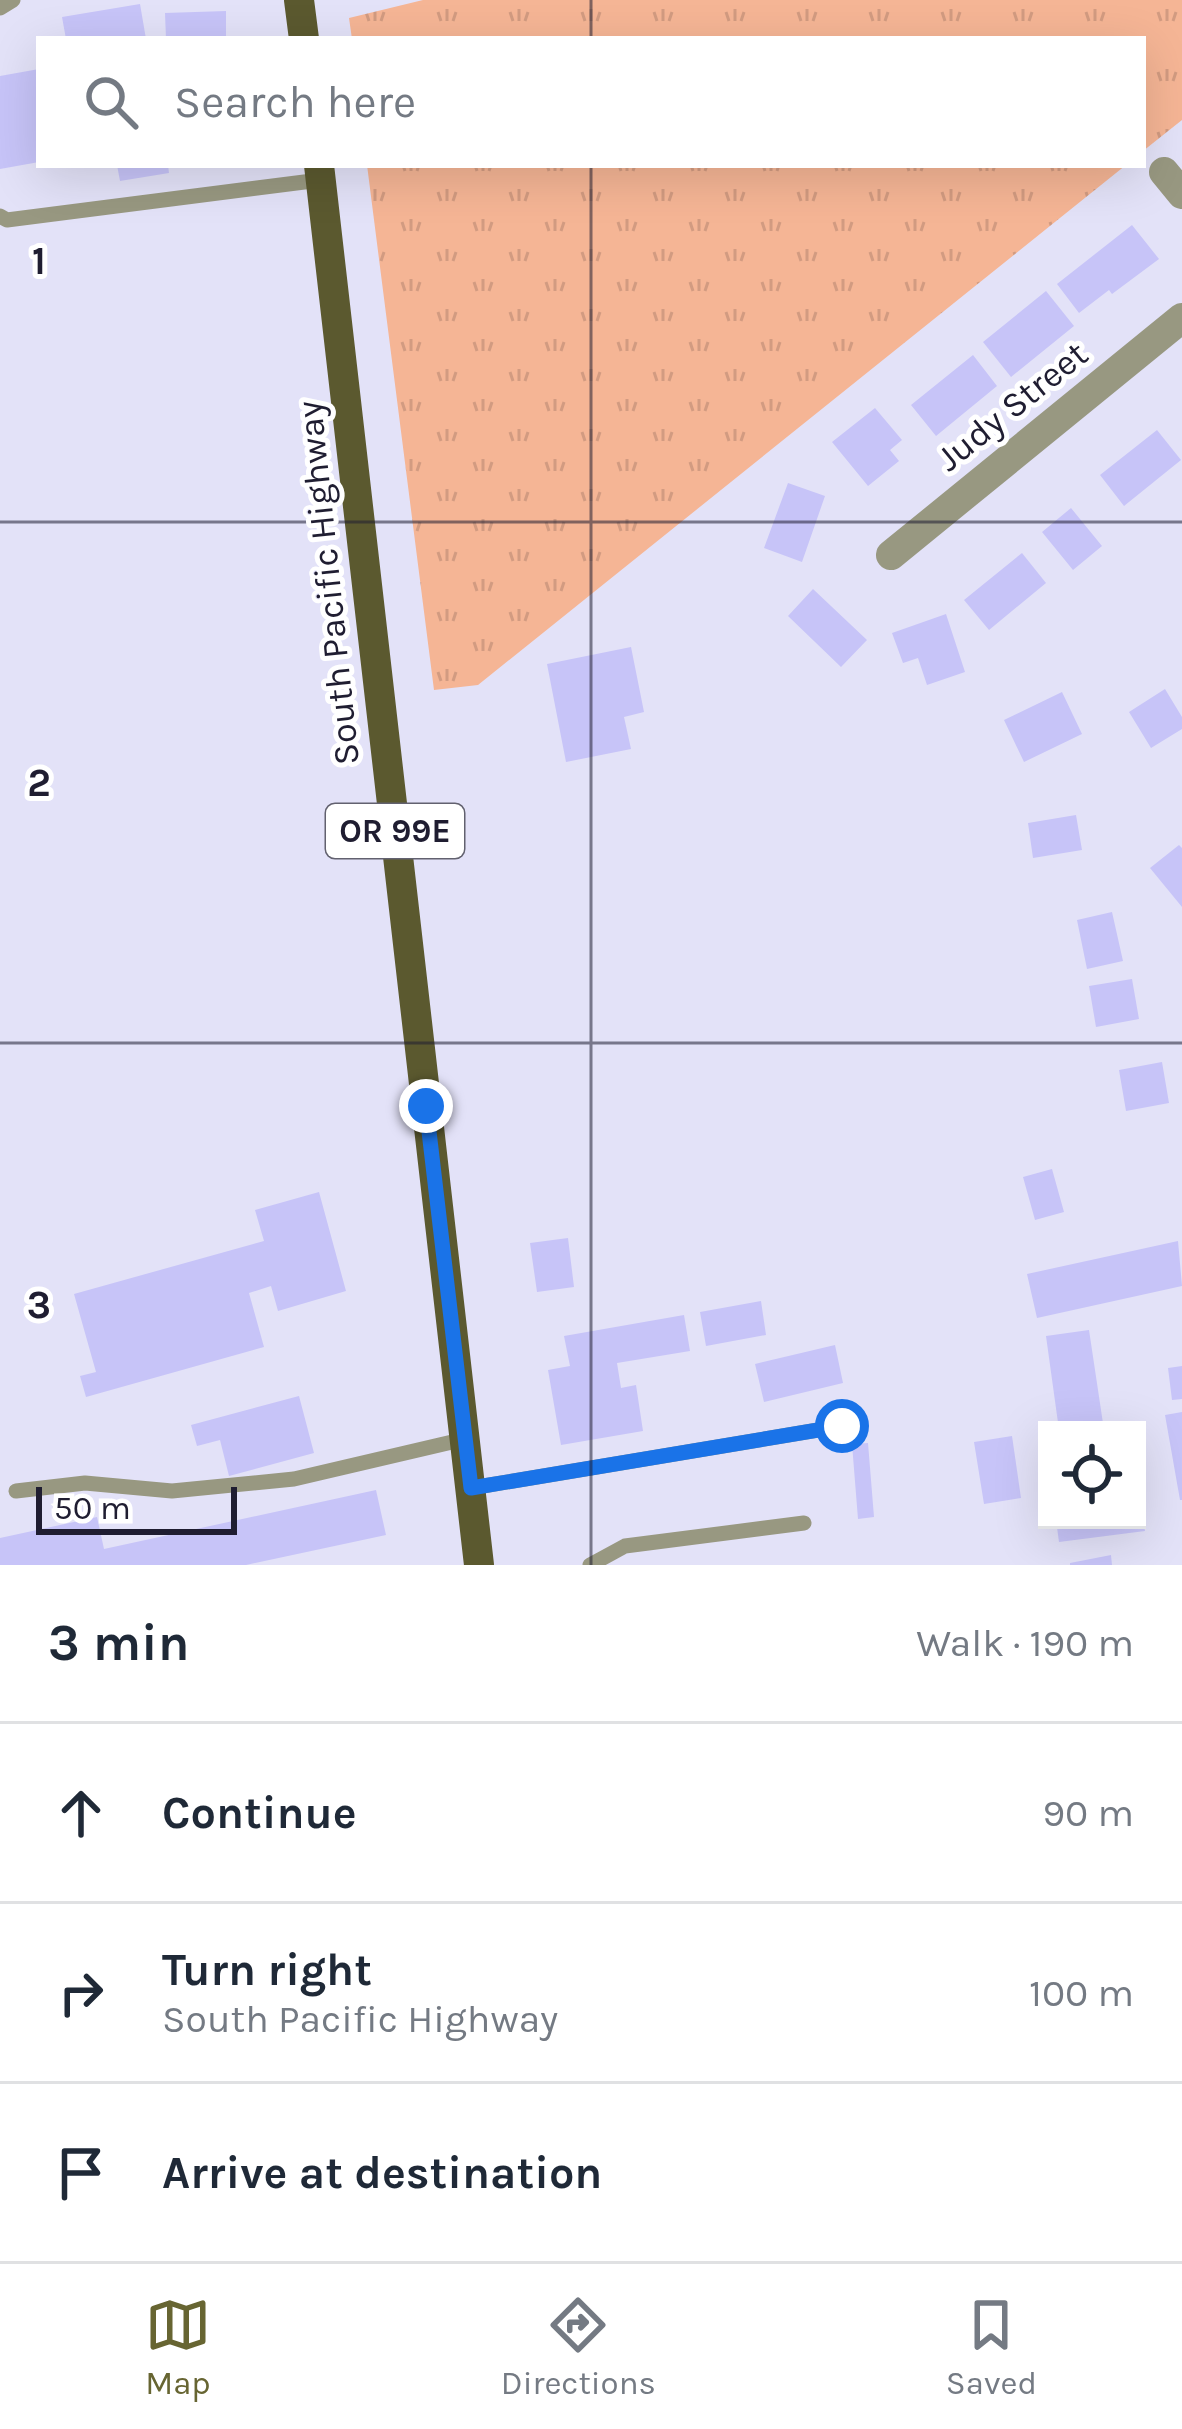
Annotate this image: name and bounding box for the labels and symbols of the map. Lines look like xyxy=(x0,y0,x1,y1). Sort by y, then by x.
text: 1 xyxy=(32,238,46,284)
street label: Judy Street xyxy=(928,332,1096,480)
street label: South Pacific Highway xyxy=(288,399,368,767)
text: 2 xyxy=(27,760,51,806)
road number: OR 99E xyxy=(326,804,464,858)
route end xyxy=(399,1079,453,1133)
text: 3 xyxy=(27,1282,51,1328)
route start xyxy=(815,1399,869,1453)
scale bar xyxy=(36,1481,237,1534)

